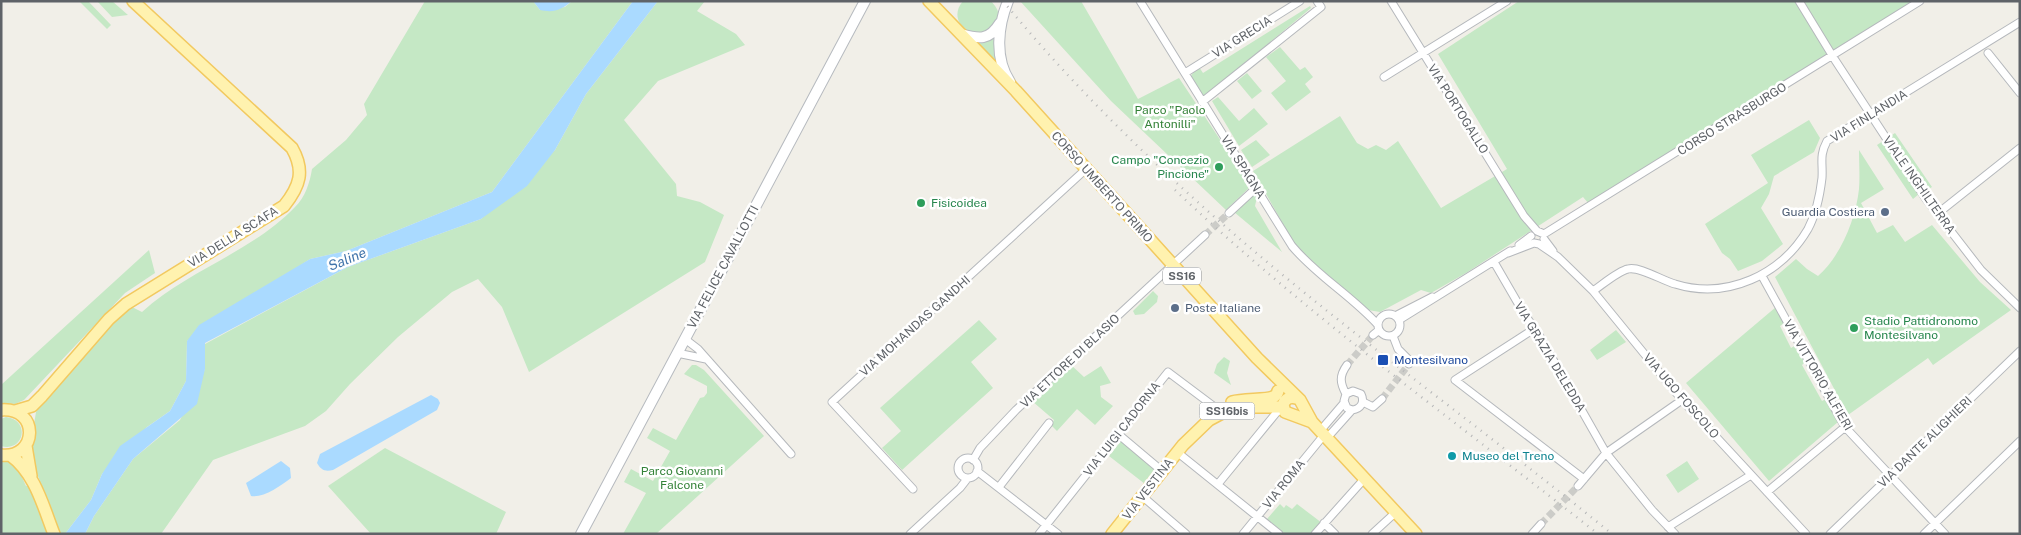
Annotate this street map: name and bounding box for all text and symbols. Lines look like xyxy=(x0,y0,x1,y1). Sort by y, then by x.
street label: VIA GRECIA xyxy=(1210,13,1275,61)
street label: VIA PORTOGALLO xyxy=(1425,62,1491,157)
street label: CORSO STRASBURGO xyxy=(1675,80,1789,158)
street label: VIA FINLANDIA xyxy=(1828,87,1910,145)
park label: Parco "Paolo Antonilli" xyxy=(1134,103,1206,131)
street label: CORSO UMBERTO PRIMO xyxy=(1048,129,1156,246)
street label: VIA SPAGNA xyxy=(1218,133,1268,202)
street label: VIALE INGHILTERRA xyxy=(1880,133,1958,237)
place label: Campo "Concezio Pincione" xyxy=(1111,153,1209,181)
marker: Campo "Concezio Pincione" xyxy=(1213,161,1225,173)
place label: Fisicoidea xyxy=(931,196,987,210)
marker: Fisicoidea xyxy=(915,197,927,209)
street label: VIA DELLA SCAFA xyxy=(185,203,281,270)
street label: VIA FELICE CAVALLOTTI xyxy=(685,203,761,331)
place label: Guardia Costiera xyxy=(1782,205,1875,219)
marker: Guardia Costiera xyxy=(1879,206,1891,218)
water label: Saline xyxy=(326,244,369,274)
road number: SS16 xyxy=(1163,268,1201,284)
street label: VIA MOHANDAS GANDHI xyxy=(857,273,973,379)
street label: VIA GRAZIA DELEDDA xyxy=(1512,299,1589,415)
place label: Poste Italiane xyxy=(1185,301,1261,315)
marker: Poste Italiane xyxy=(1169,302,1181,314)
street label: VIA ETTORE DI BLASIO xyxy=(1017,311,1123,411)
place label: Stadio Pattidronomo Montesilvano xyxy=(1864,314,1978,342)
street label: VIA VITTORIO ALFIERI xyxy=(1781,317,1855,433)
marker: Stadio Pattidronomo Montesilvano xyxy=(1848,322,1860,334)
street label: VIA UGO FOSCOLO xyxy=(1640,351,1722,442)
marker: Montesilvano xyxy=(1376,353,1390,367)
place label: Montesilvano xyxy=(1394,353,1468,367)
street label: VIA LUIGI CADORNA xyxy=(1081,379,1163,479)
street label: VIA DANTE ALIGHIERI xyxy=(1875,393,1975,491)
road number: SS16bis xyxy=(1200,402,1254,420)
place label: Museo del Treno xyxy=(1462,449,1554,463)
marker: Museo del Treno xyxy=(1446,450,1458,462)
street label: VIA VESTINA xyxy=(1120,455,1177,523)
street label: VIA ROMA xyxy=(1260,456,1308,511)
park label: Parco Giovanni Falcone xyxy=(641,464,723,492)

